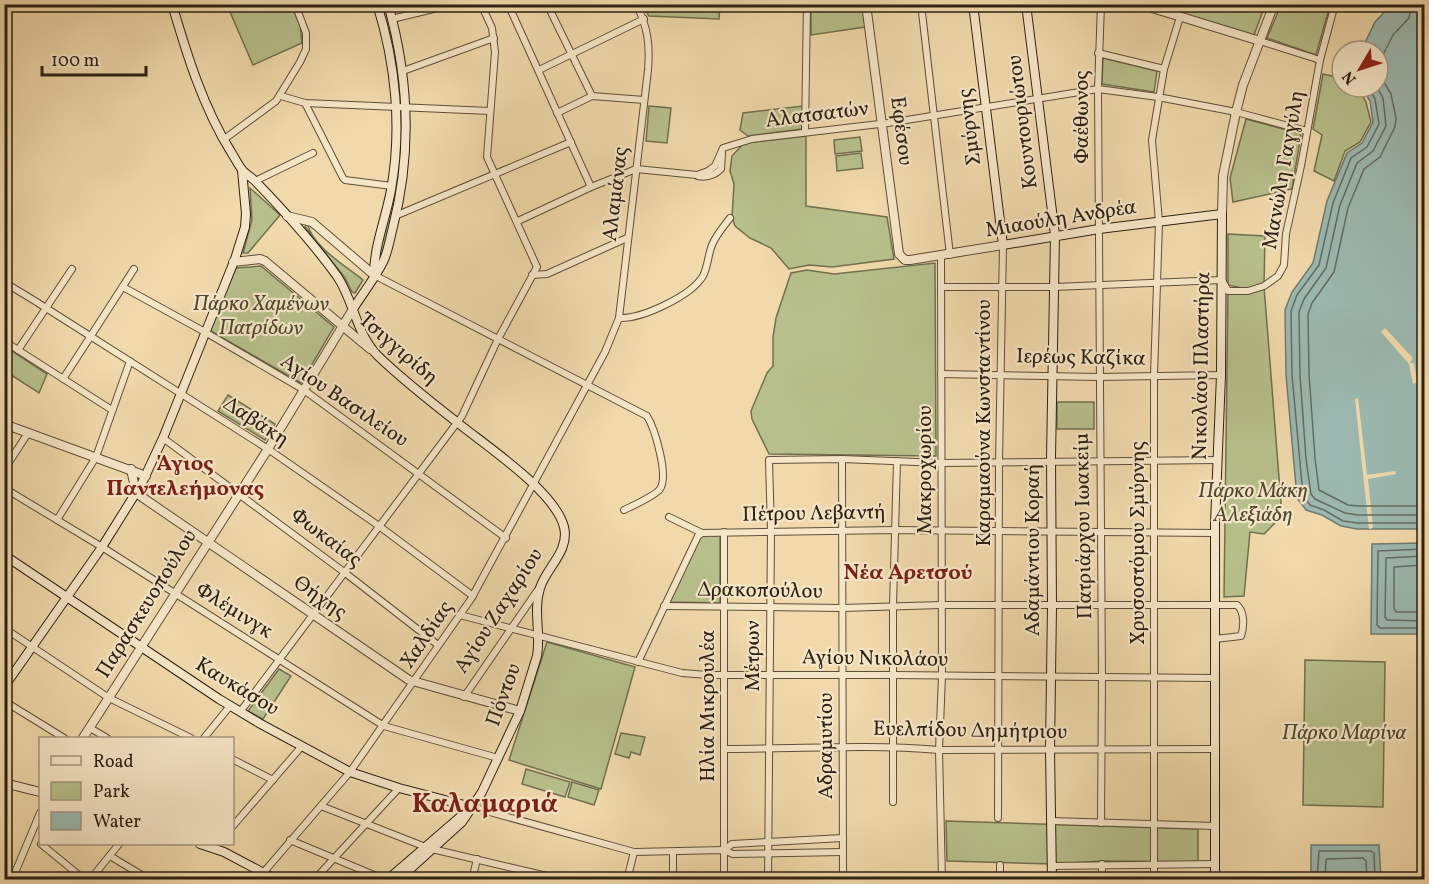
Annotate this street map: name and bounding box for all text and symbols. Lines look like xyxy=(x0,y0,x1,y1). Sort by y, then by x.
scale bar xyxy=(42,39,146,77)
north arrow xyxy=(1330,39,1390,99)
text: 100 m xyxy=(51,49,100,74)
street label: Κουντουριώτου xyxy=(1000,53,1046,191)
text: N xyxy=(1337,65,1362,89)
street label: Φαέθωνος xyxy=(1068,70,1097,164)
street label: Σμύρνης xyxy=(951,87,989,167)
street label: Μανώλη Γαγγύλη xyxy=(1256,88,1312,252)
street label: Αλατσατών xyxy=(764,94,870,136)
street label: Εφέσου xyxy=(882,95,920,167)
street label: Αλαμάνας xyxy=(596,145,636,243)
street label: Μιαούλη Ανδρέα xyxy=(983,193,1139,245)
street label: Νικολάου Πλαστήρα xyxy=(1186,271,1218,460)
park label: Πάρκο Χαμένων Πατρίδων xyxy=(193,290,329,343)
street label: Καραμαούνα Κωνσταντίνου xyxy=(970,299,999,547)
street label: Τσιγγιρίδη xyxy=(352,306,444,392)
street label: Ιερέως Καζίκα xyxy=(1016,342,1146,374)
street label: Αγίου Βασιλείου xyxy=(274,347,414,455)
street label: Δαβάκη xyxy=(217,390,295,454)
street label: Μακροχωρίου xyxy=(911,405,940,535)
street label: Πατριάρχου Ιωακείμ xyxy=(1068,432,1100,620)
street label: Χρυσοστόμου Σμύρνης xyxy=(1124,441,1153,645)
district label: Άγιος Παντελεήμονας xyxy=(106,449,264,505)
street label: Αδαμάντιου Κοραή xyxy=(1019,464,1048,636)
park label: Πάρκο Μάκη Αλεξιάδη xyxy=(1198,477,1308,530)
street label: Πέτρου Λεβαντή xyxy=(742,498,886,530)
street label: Φωκαίας xyxy=(284,501,368,575)
street label: Παρασκευοπούλου xyxy=(90,524,204,684)
street label: Αγίου Ζαχαρίου xyxy=(448,543,550,679)
district label: Νέα Αρετσού xyxy=(844,558,972,589)
street label: Θήχης xyxy=(287,569,353,627)
street label: Δρακοπούλου xyxy=(697,575,823,607)
street label: Φλέμινγκ xyxy=(190,576,279,646)
street label: Χαλδίας xyxy=(394,595,460,675)
street label: Μέτρων xyxy=(739,620,768,692)
street label: Ηλία Μικρουλέα xyxy=(694,630,723,782)
street label: Αγίου Νικολάου xyxy=(802,643,948,675)
street label: Καυκάσου xyxy=(190,651,284,723)
street label: Πόντου xyxy=(479,659,529,731)
street label: Αδραμυτίου xyxy=(812,693,841,799)
street label: Ευελπίδου Δημήτριου xyxy=(873,715,1067,747)
park label: Πάρκο Μαρίνα xyxy=(1282,719,1407,748)
legend xyxy=(39,737,234,845)
text: Road xyxy=(93,750,134,775)
text: Park xyxy=(93,780,130,805)
district label: Καλαμαριά xyxy=(412,786,559,824)
text: Water xyxy=(93,810,141,835)

